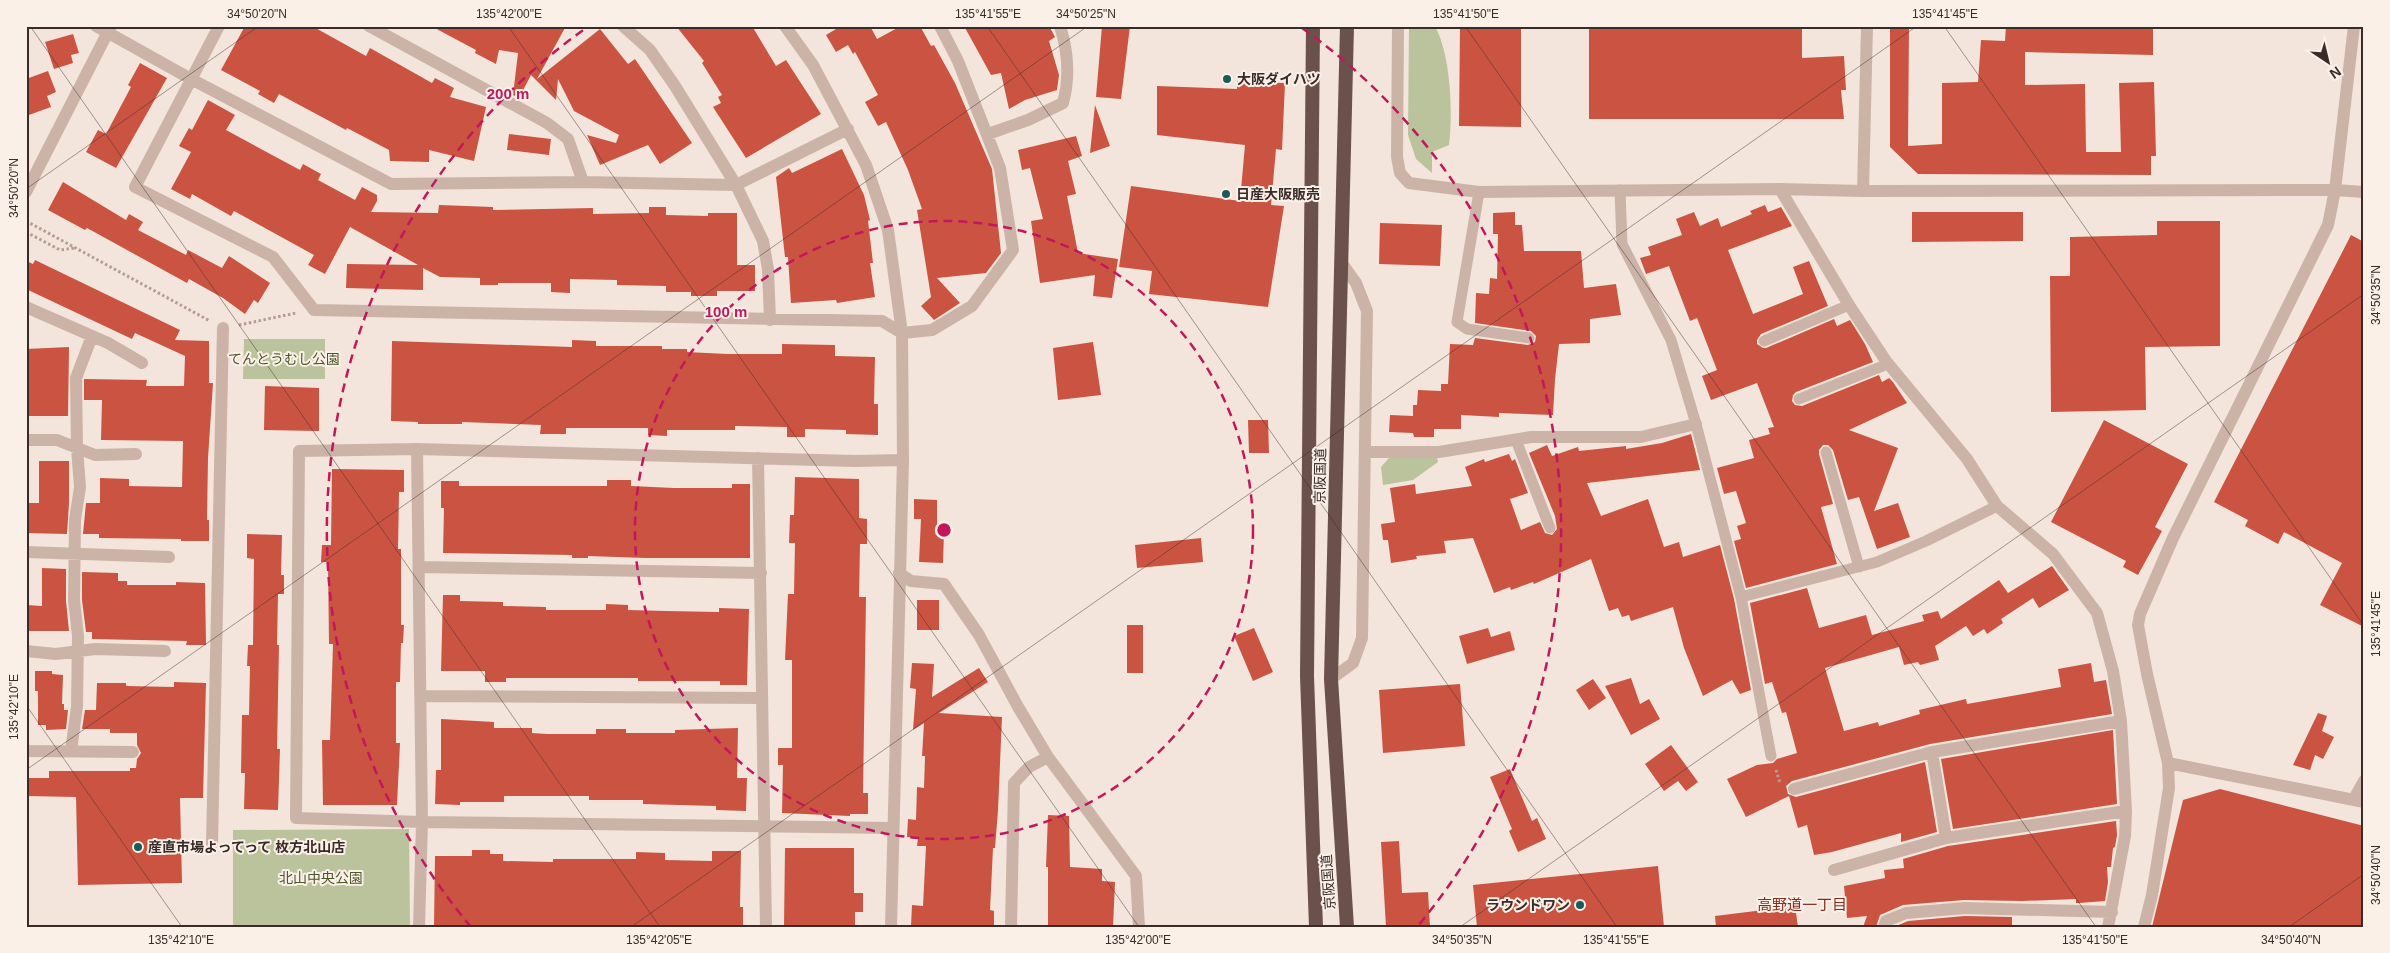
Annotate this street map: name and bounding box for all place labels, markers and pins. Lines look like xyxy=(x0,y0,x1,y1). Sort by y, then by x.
place label: 大阪ダイハツ xyxy=(1237,71,1321,87)
marker: 大阪ダイハツ xyxy=(1221,73,1233,85)
place label: 日産大阪販売 xyxy=(1236,186,1320,202)
marker: 日産大阪販売 xyxy=(1220,188,1232,200)
centre of rings xyxy=(935,521,953,539)
place label: 産直市場よってって 枚方北山店 xyxy=(148,839,345,855)
marker: 産直市場よってって 枚方北山店 xyxy=(132,841,144,853)
place label: ラウンドワン xyxy=(1486,897,1570,913)
marker: ラウンドワン xyxy=(1574,899,1586,911)

